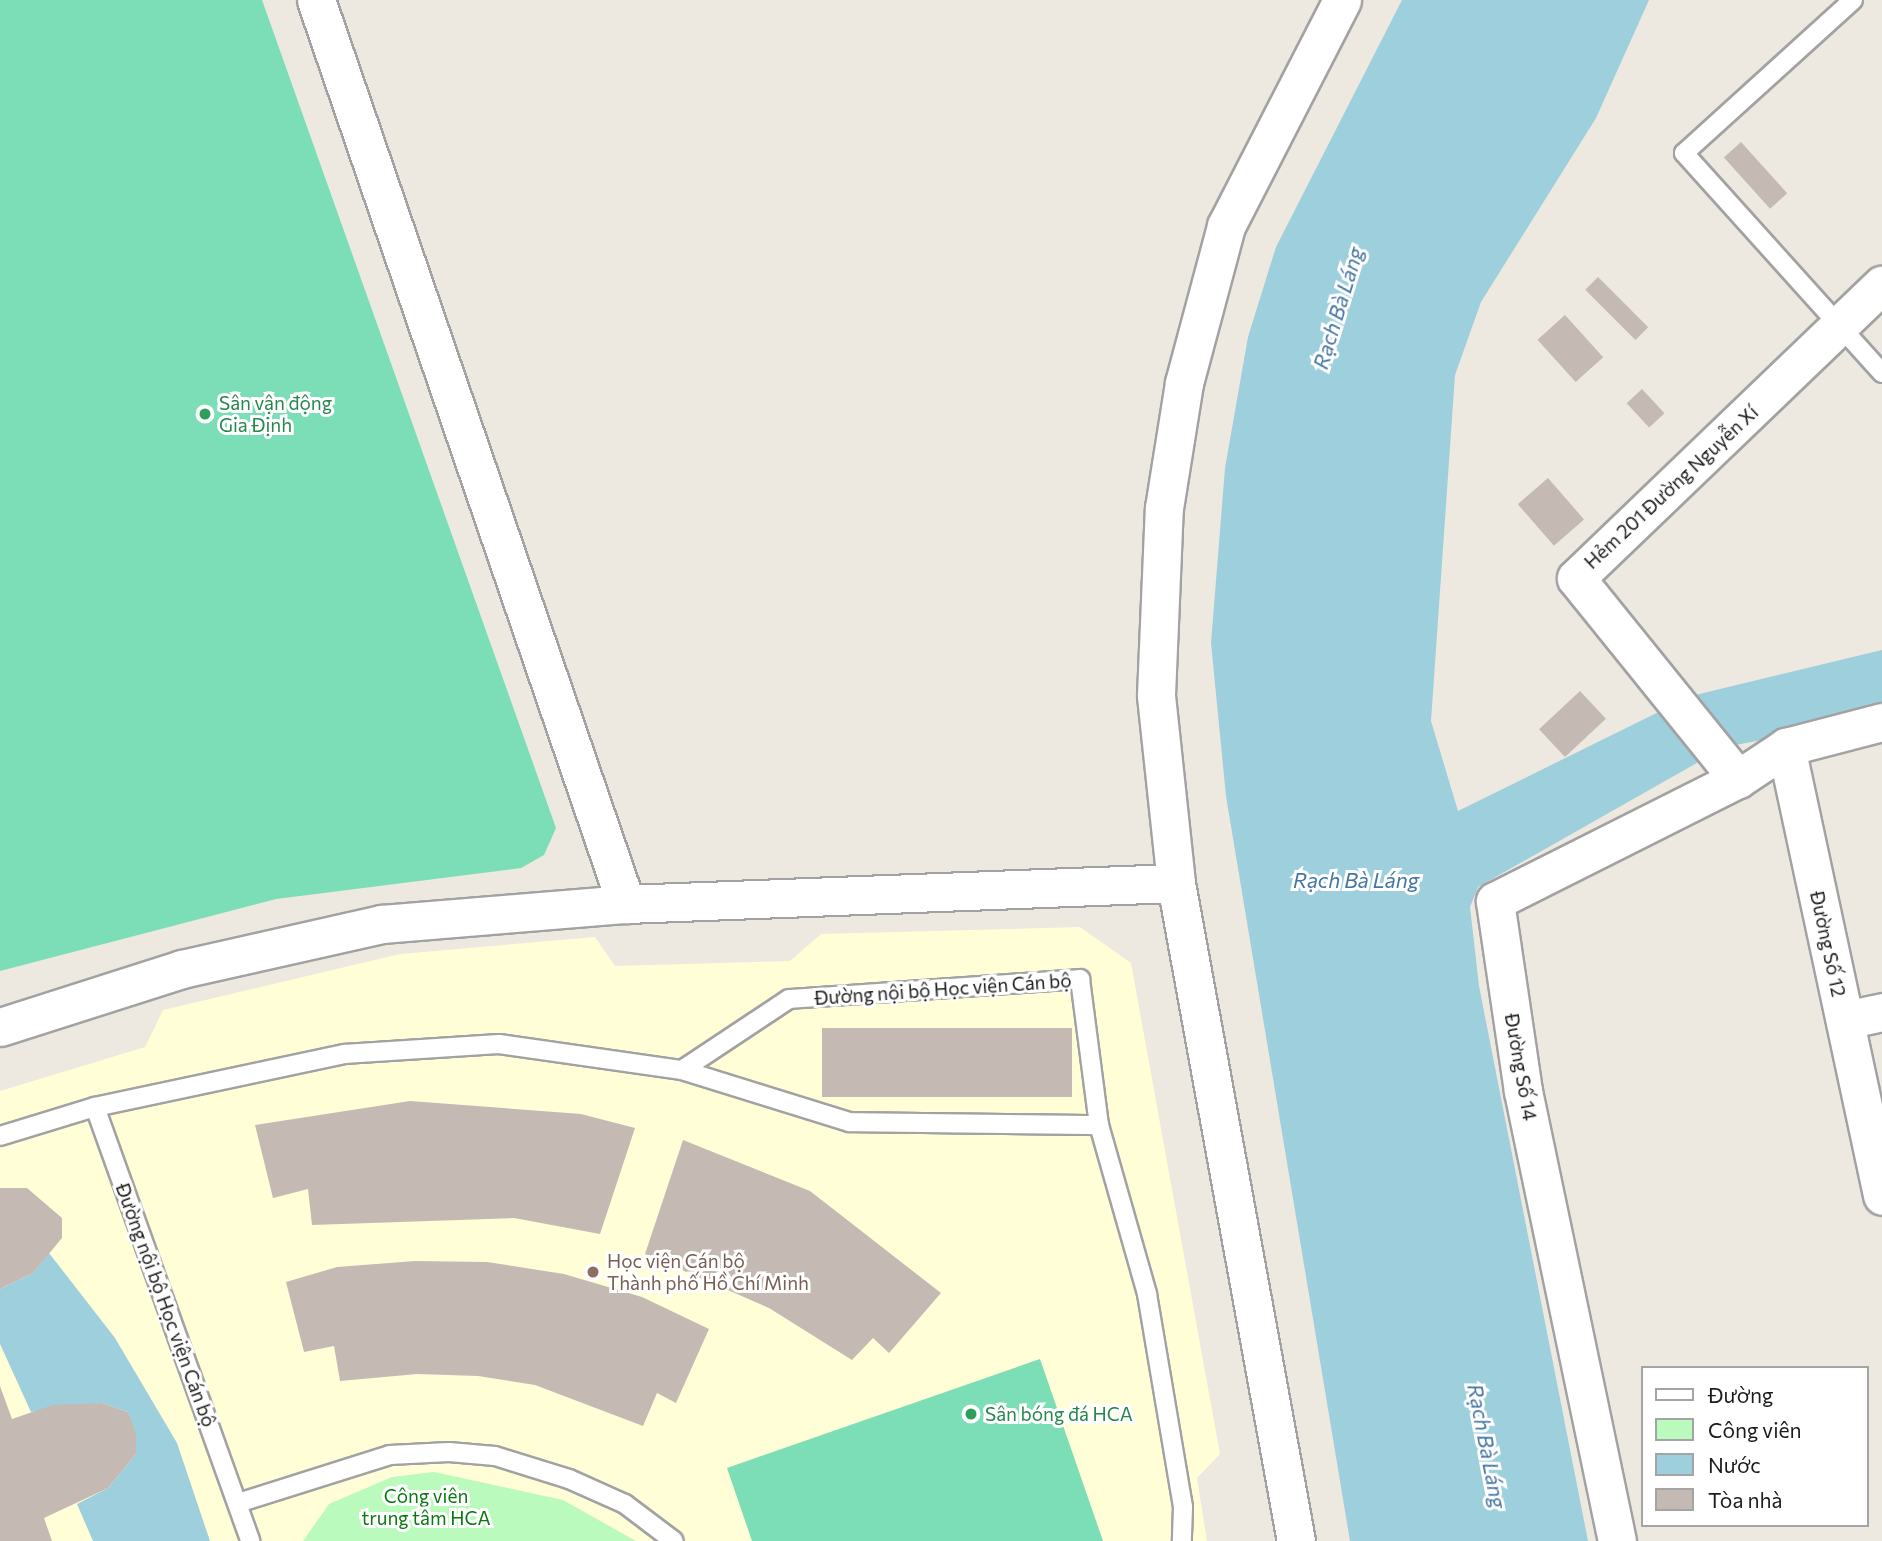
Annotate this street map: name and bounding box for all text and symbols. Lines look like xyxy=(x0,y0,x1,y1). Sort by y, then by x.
water label: Rạch Bà Láng xyxy=(1308,244,1368,372)
place label: Sân vận động Gia Định xyxy=(219,392,332,436)
street label: Hẻm 201 Đường Nguyễn Xí xyxy=(1579,401,1763,573)
marker: Sân vận động Gia Định xyxy=(197,406,213,422)
water label: Rạch Bà Láng xyxy=(1293,867,1419,893)
street label: Đường Số 12 xyxy=(1806,889,1850,999)
street label: Đường nội bộ Học viện Cán bộ xyxy=(814,969,1072,1009)
street label: Đường Số 14 xyxy=(1500,1012,1542,1122)
street label: Đường nội bộ Học viện Cán bộ xyxy=(111,1180,221,1430)
place label: Học viện Cán bộ Thành phố Hồ Chí Minh xyxy=(607,1250,809,1294)
marker: Học viện Cán bộ Thành phố Hồ Chí Minh xyxy=(585,1264,601,1280)
legend xyxy=(1640,1366,1868,1527)
water label: Rạch Bà Láng xyxy=(1463,1382,1511,1510)
text: Đường xyxy=(1708,1382,1773,1407)
place label: Sân bóng đá HCA xyxy=(985,1403,1133,1425)
marker: Sân bóng đá HCA xyxy=(963,1406,979,1422)
text: Công viên xyxy=(1708,1417,1802,1442)
text: Nước xyxy=(1708,1452,1761,1477)
park label: Công viên trung tâm HCA xyxy=(361,1485,491,1529)
text: Tòa nhà xyxy=(1708,1487,1782,1512)

